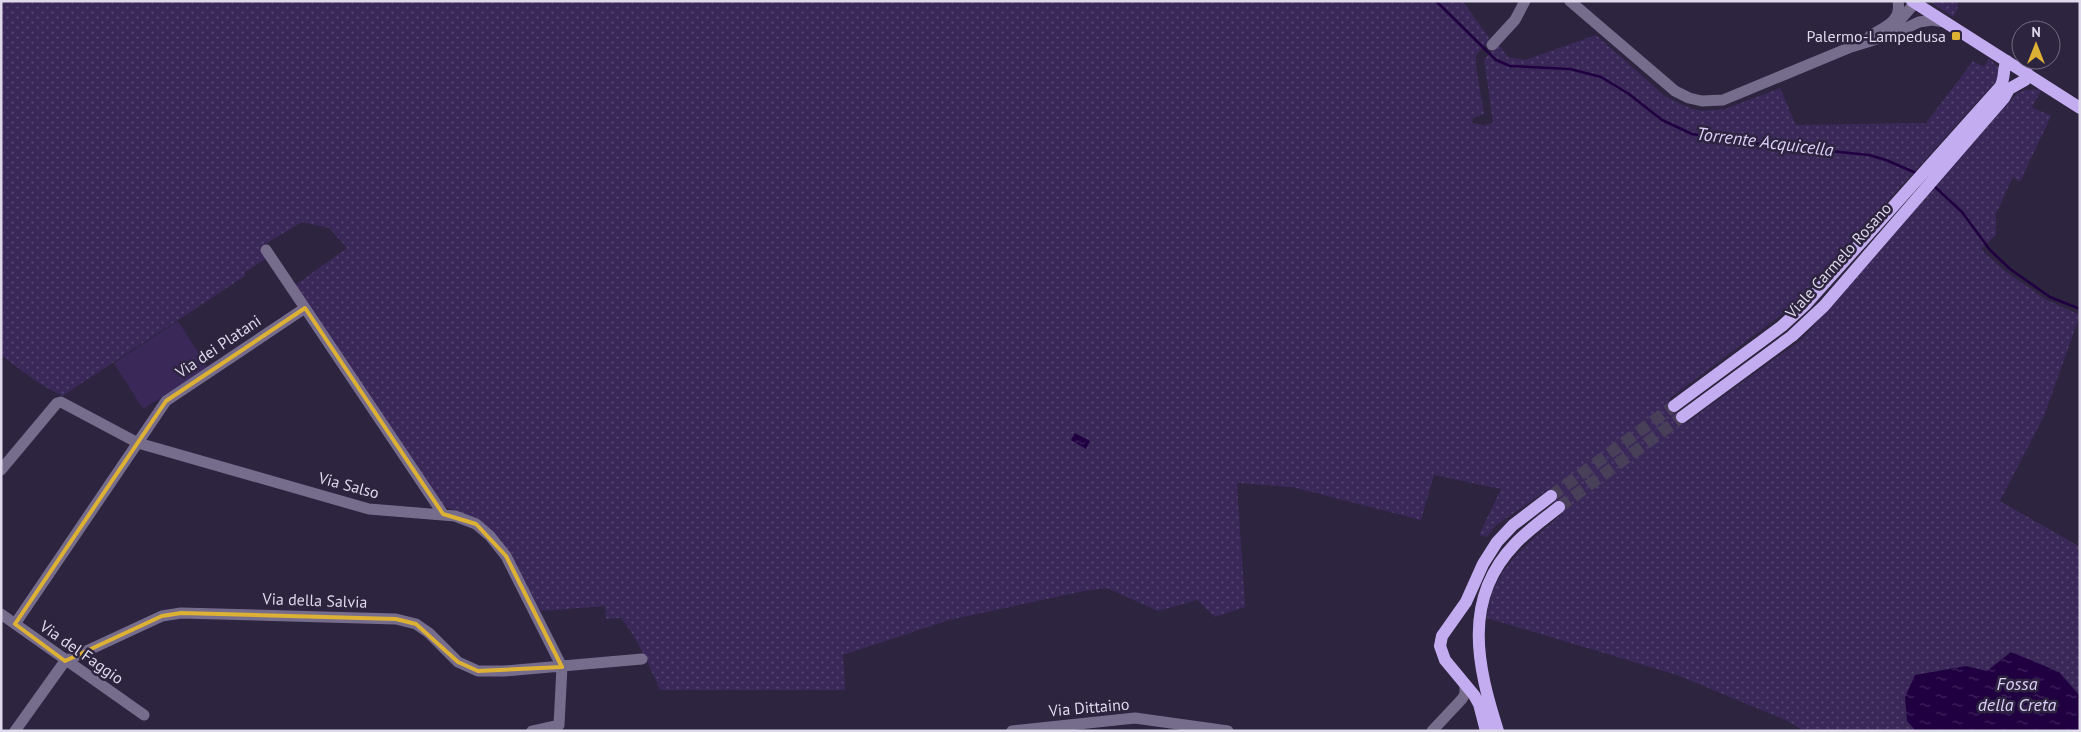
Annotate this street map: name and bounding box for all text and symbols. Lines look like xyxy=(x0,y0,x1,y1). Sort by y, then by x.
north arrow xyxy=(2011,20,2061,70)
text: N xyxy=(2031,23,2041,41)
place label: Palermo-Lampedusa xyxy=(1807,26,1946,46)
marker: Palermo-Lampedusa xyxy=(1950,30,1962,42)
water label: Torrente Acquicella xyxy=(1695,122,1835,161)
street label: Viale Carmelo Rosano xyxy=(1780,198,1895,323)
street label: Via dei Platani xyxy=(171,310,265,382)
street label: Via Salso xyxy=(315,467,382,503)
street label: Via della Salvia xyxy=(261,588,368,612)
street label: Via del Faggio xyxy=(35,615,128,688)
water label: Fossa della Creta xyxy=(1978,672,2057,716)
street label: Via Dittaino xyxy=(1047,694,1130,721)

